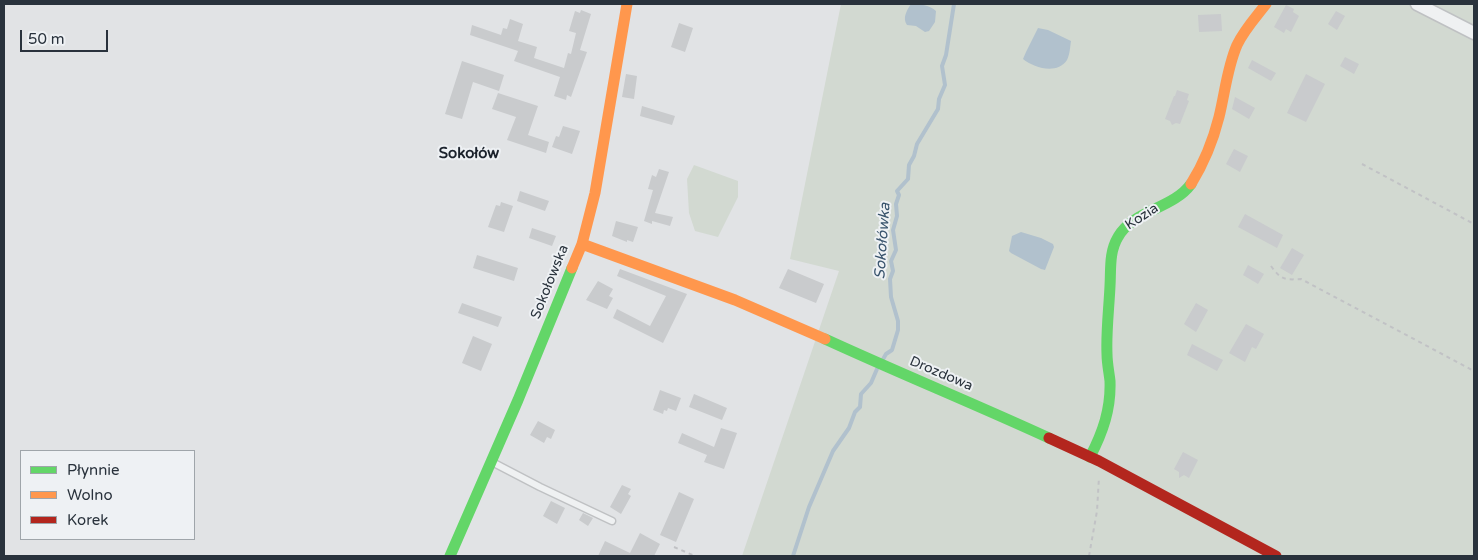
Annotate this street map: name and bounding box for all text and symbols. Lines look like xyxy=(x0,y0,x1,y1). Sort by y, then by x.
scale bar xyxy=(22,20,110,52)
text: 50 m xyxy=(28,30,65,48)
district label: Sokołów xyxy=(439,145,499,163)
street label: Kozia xyxy=(1122,200,1162,234)
water label: Sokołówka xyxy=(871,202,895,280)
street label: Sokołowska xyxy=(528,243,572,321)
street label: Drozdowa xyxy=(907,353,975,395)
legend xyxy=(20,450,195,540)
text: Płynnie xyxy=(67,461,120,479)
text: Wolno xyxy=(67,486,113,504)
text: Korek xyxy=(67,511,108,529)

